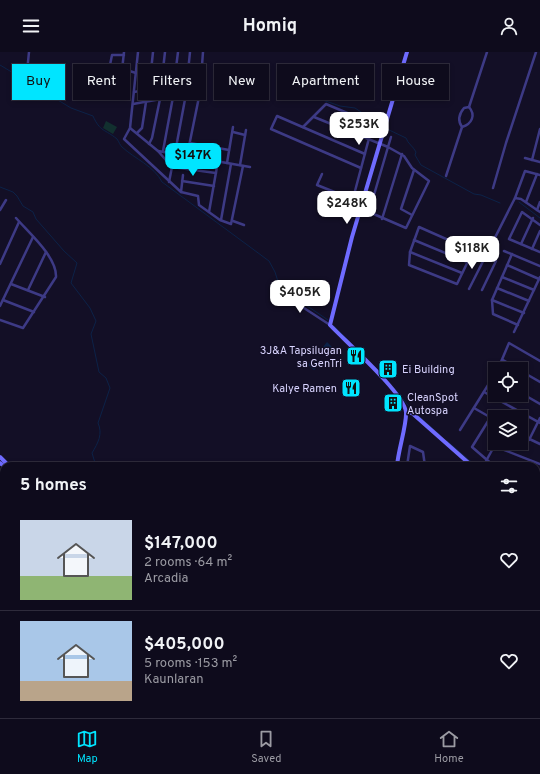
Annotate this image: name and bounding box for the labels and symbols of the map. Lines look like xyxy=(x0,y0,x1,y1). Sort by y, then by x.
pin: $253K xyxy=(331,112,387,146)
pin: $147K xyxy=(165,143,221,177)
pin: $248K xyxy=(319,191,375,225)
pin: $118K xyxy=(444,236,500,270)
pin: $405K xyxy=(272,280,328,314)
place label: 3J&A Tapsilugan sa GenTri xyxy=(260,344,342,371)
restaurant icon: 3J&A Tapsilugan sa GenTri xyxy=(345,345,367,367)
building icon: Ei Building xyxy=(377,358,399,380)
place label: Ei Building xyxy=(402,363,455,377)
restaurant icon: Kalye Ramen xyxy=(340,377,362,399)
place label: Kalye Ramen xyxy=(272,382,337,396)
place label: CleanSpot Autospa xyxy=(407,391,458,418)
building icon: CleanSpot Autospa xyxy=(382,392,404,414)

